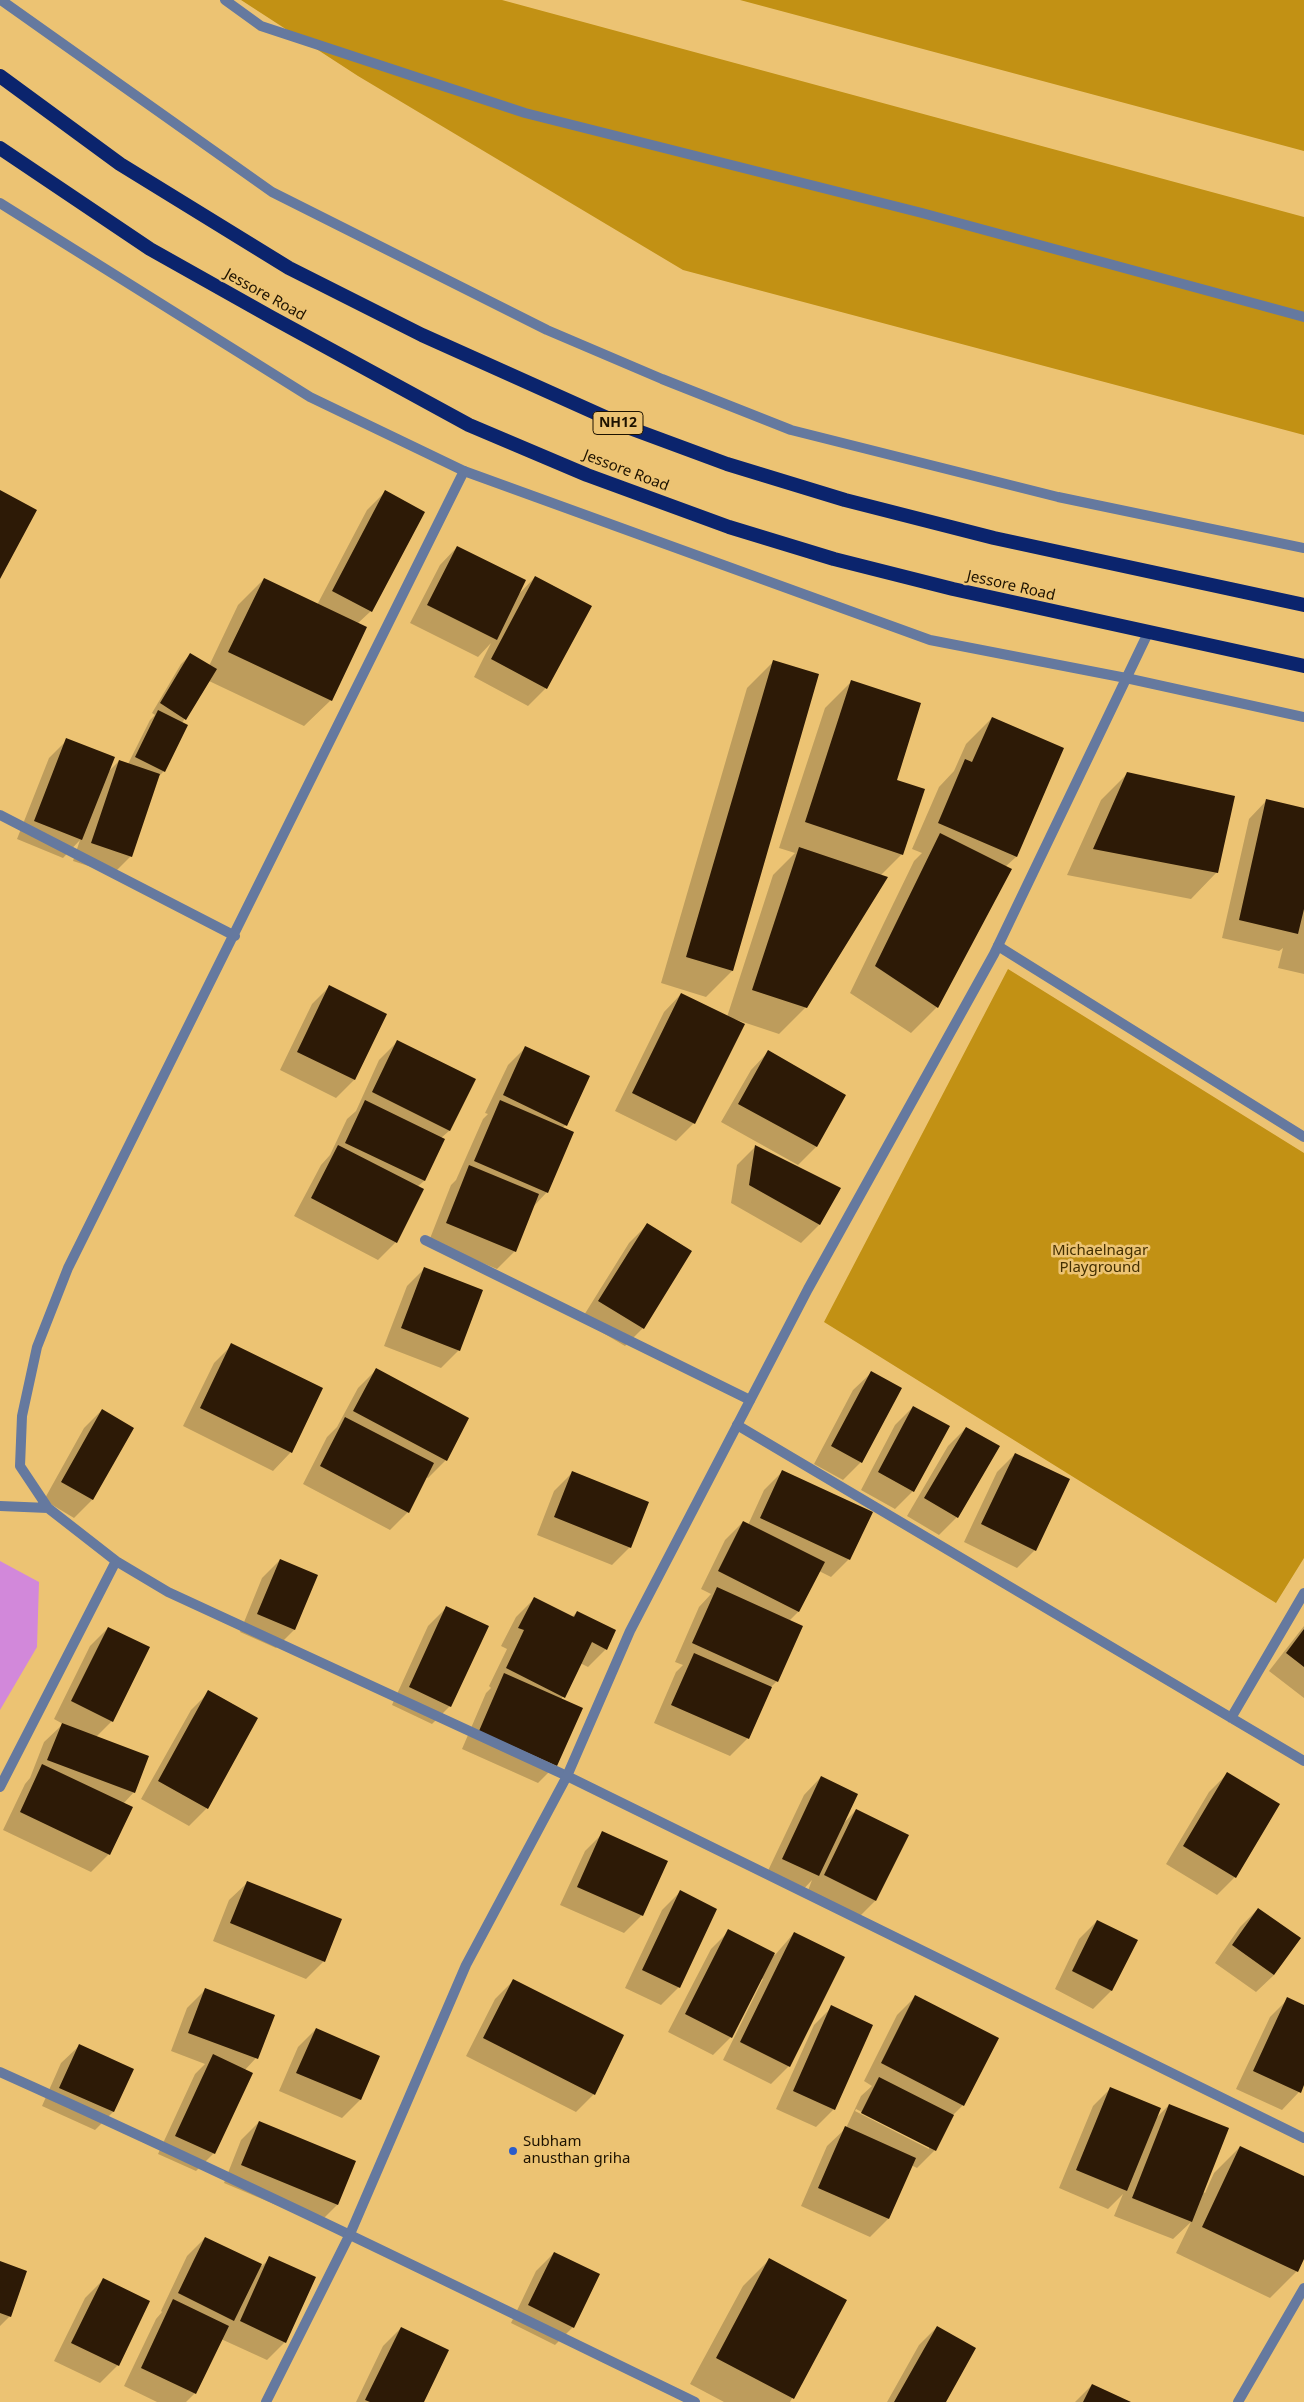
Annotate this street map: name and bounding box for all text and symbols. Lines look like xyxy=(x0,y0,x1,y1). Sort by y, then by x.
street label: Jessore Road xyxy=(221,265,309,325)
road number: NH12 xyxy=(593,412,643,434)
street label: Jessore Road xyxy=(581,446,671,496)
street label: Jessore Road xyxy=(965,567,1057,605)
park label: Michaelnagar Playground xyxy=(1052,1242,1148,1277)
place label: Subham anusthan griha xyxy=(523,2133,630,2168)
marker: Subham anusthan griha xyxy=(507,2145,519,2157)

